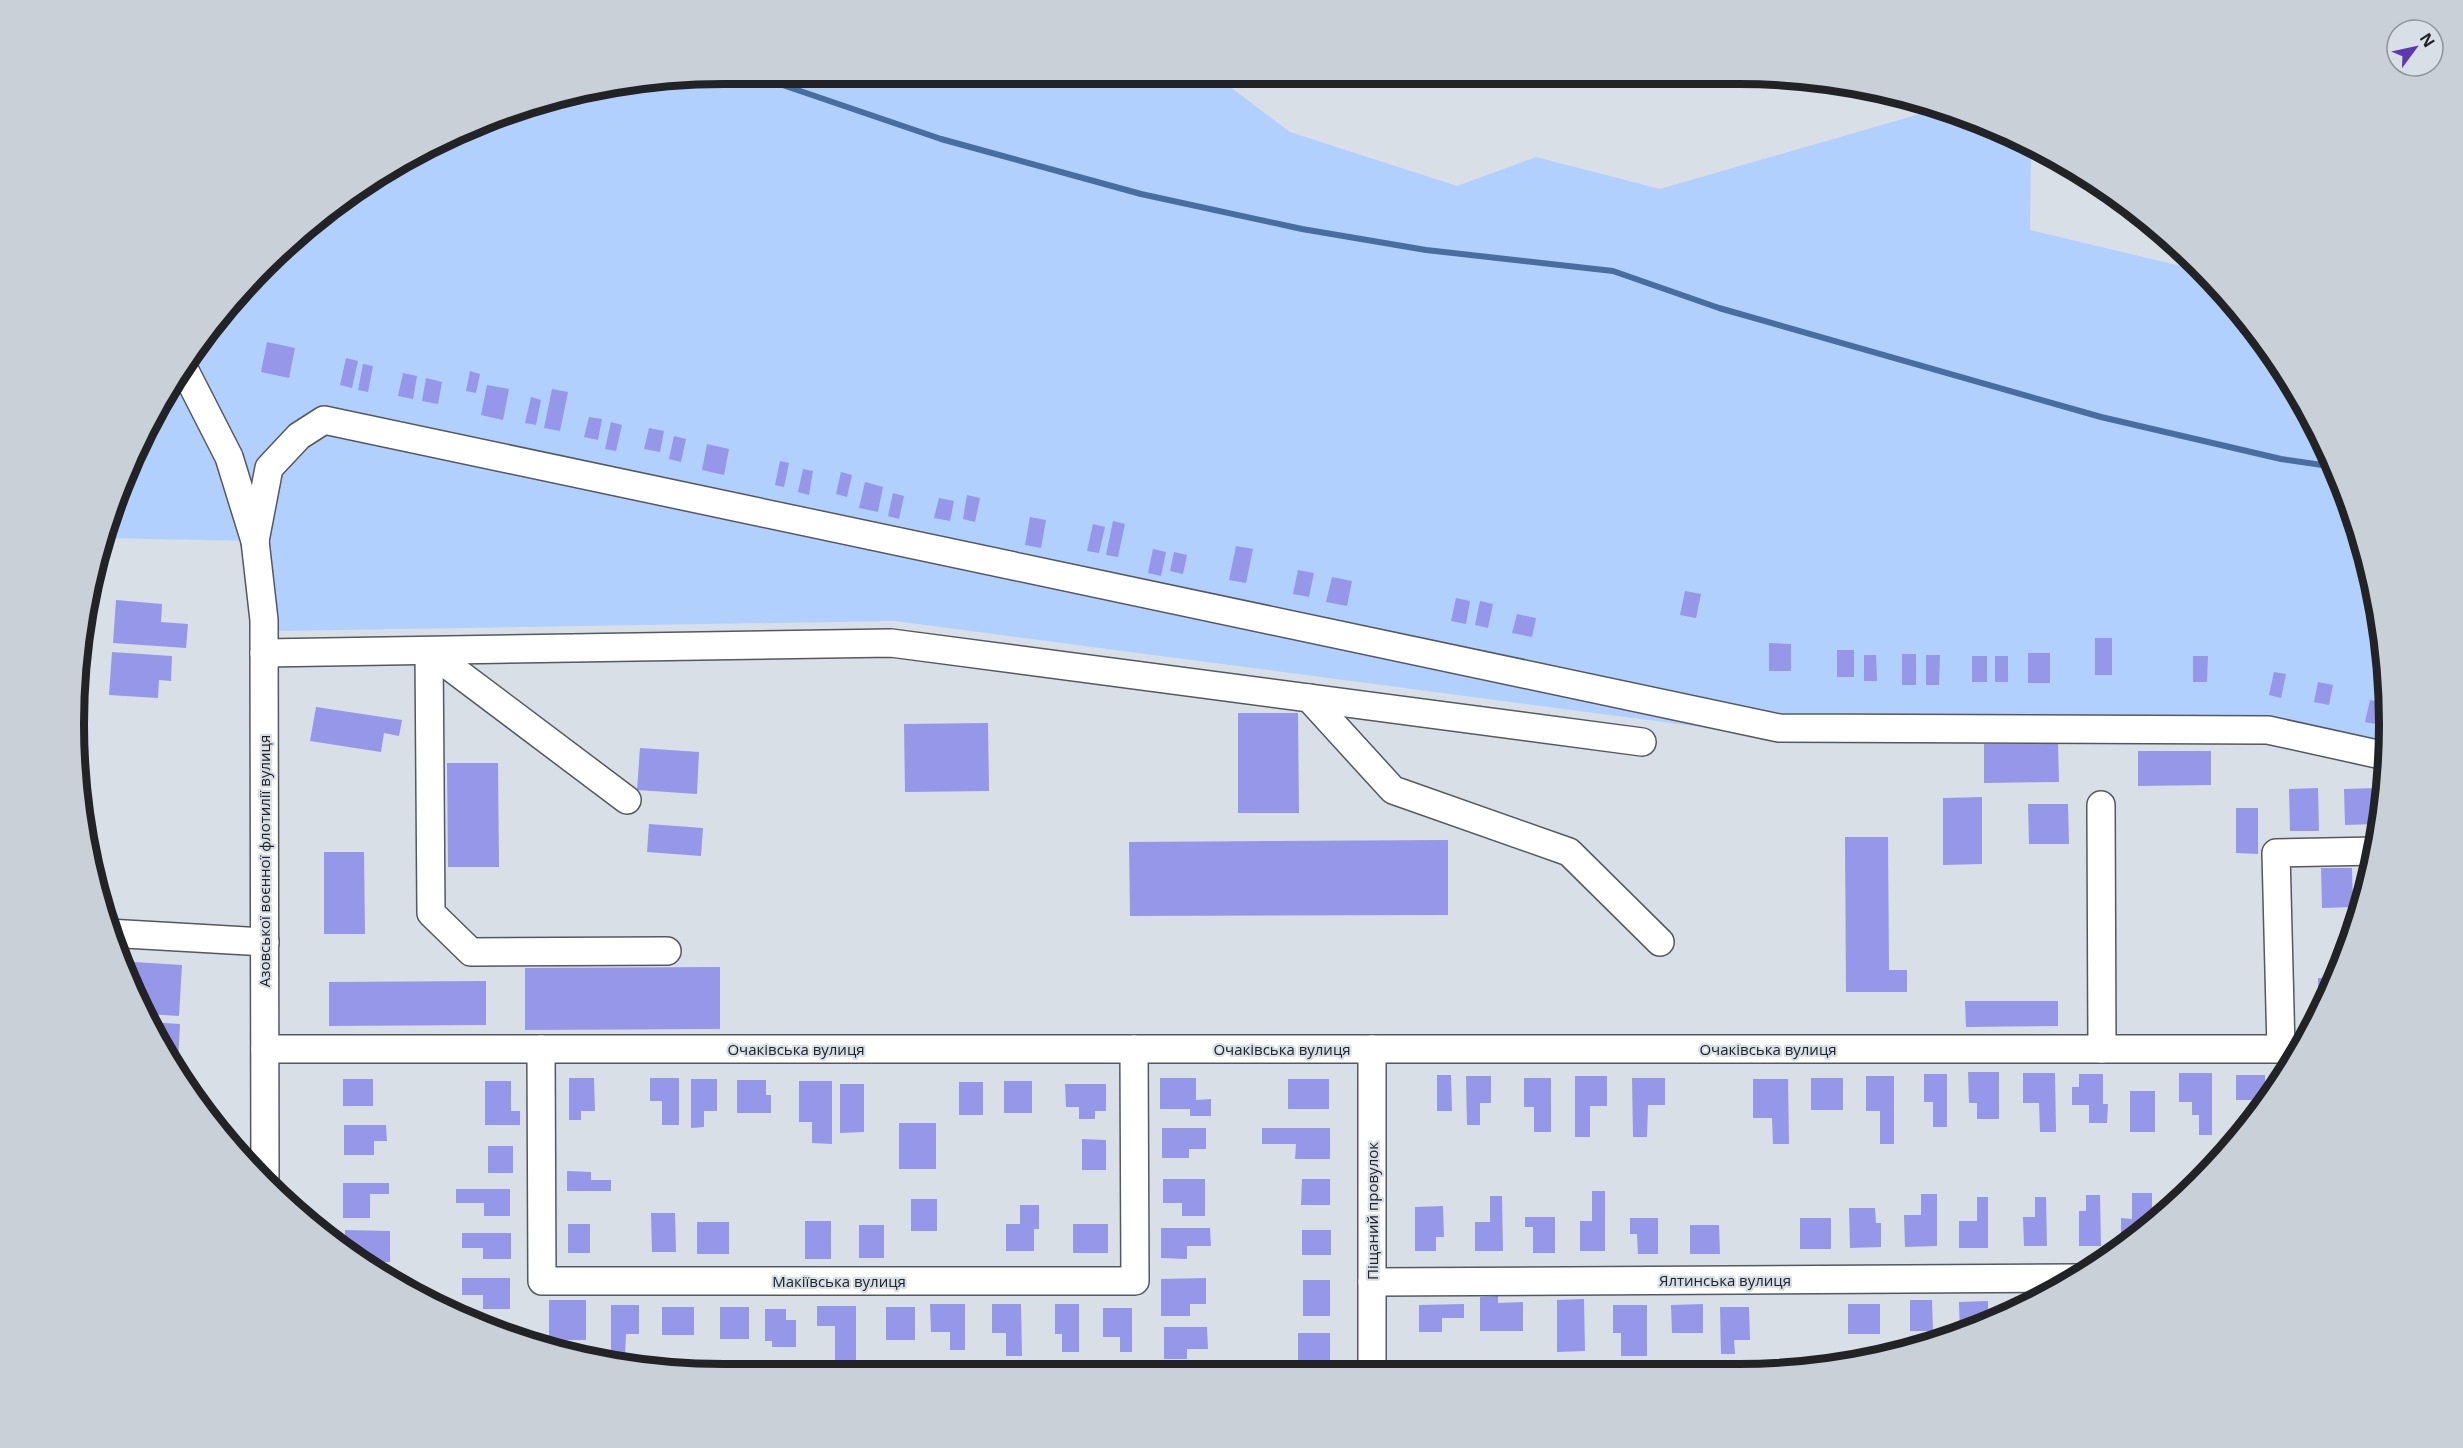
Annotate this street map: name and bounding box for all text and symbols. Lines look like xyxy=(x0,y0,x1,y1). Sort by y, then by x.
north arrow xyxy=(2385,18,2445,78)
text: N xyxy=(2415,28,2440,51)
street label: Азовської воєнної флотилії вулиця xyxy=(254,735,274,987)
street label: Очаківська вулиця xyxy=(727,1039,865,1059)
street label: Очаківська вулиця xyxy=(1213,1039,1351,1059)
street label: Очаківська вулиця xyxy=(1699,1039,1837,1059)
street label: Піщаний провулок xyxy=(1362,1142,1382,1280)
street label: Ялтинська вулиця xyxy=(1659,1270,1791,1290)
street label: Макіївська вулиця xyxy=(772,1271,906,1291)

